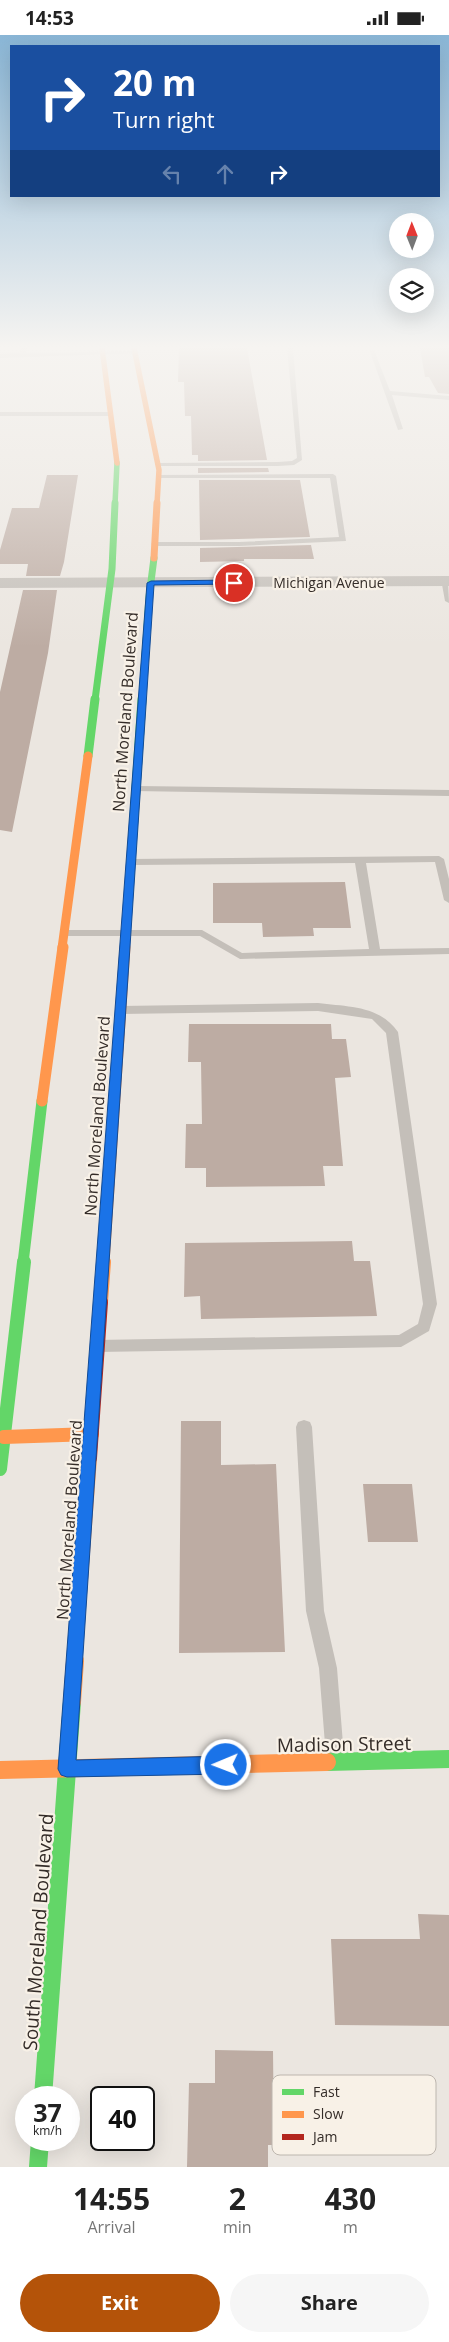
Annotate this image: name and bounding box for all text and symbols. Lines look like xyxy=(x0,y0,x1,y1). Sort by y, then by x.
text: 14:53 xyxy=(25,5,74,31)
text: 20 m xyxy=(113,59,196,106)
icon: right xyxy=(30,65,95,130)
text: Turn right xyxy=(113,104,215,134)
icon: left xyxy=(158,160,186,188)
icon: ahead xyxy=(211,160,239,188)
icon: right xyxy=(264,160,292,188)
north arrow xyxy=(389,213,434,257)
map controls xyxy=(389,213,434,313)
button: layers xyxy=(389,268,434,313)
pin xyxy=(213,562,255,604)
icon: arrive xyxy=(220,569,248,597)
street label: Michigan Avenue xyxy=(273,573,385,592)
street label: North Moreland Boulevard xyxy=(107,611,143,813)
street label: North Moreland Boulevard xyxy=(79,1015,115,1217)
street label: North Moreland Boulevard xyxy=(51,1419,87,1621)
street label: Madison Street xyxy=(277,1730,412,1758)
position arrow xyxy=(199,1738,251,1790)
street label: South Moreland Boulevard xyxy=(17,1813,59,2051)
legend xyxy=(272,2075,436,2155)
text: Fast xyxy=(313,2082,340,2101)
speed limit sign: 40 xyxy=(90,2086,155,2151)
text: 37 xyxy=(33,2095,62,2129)
text: Slow xyxy=(313,2104,344,2123)
text: km/h xyxy=(33,2122,62,2139)
text: Jam xyxy=(311,2127,338,2146)
text: 14:55 xyxy=(73,2178,150,2219)
text: 2 xyxy=(229,2178,246,2219)
text: 430 xyxy=(325,2178,376,2219)
text: Arrival xyxy=(87,2216,136,2238)
text: min xyxy=(223,2216,252,2238)
text: m xyxy=(343,2216,358,2238)
button: Exit xyxy=(20,2274,220,2332)
button: Share xyxy=(230,2274,429,2332)

